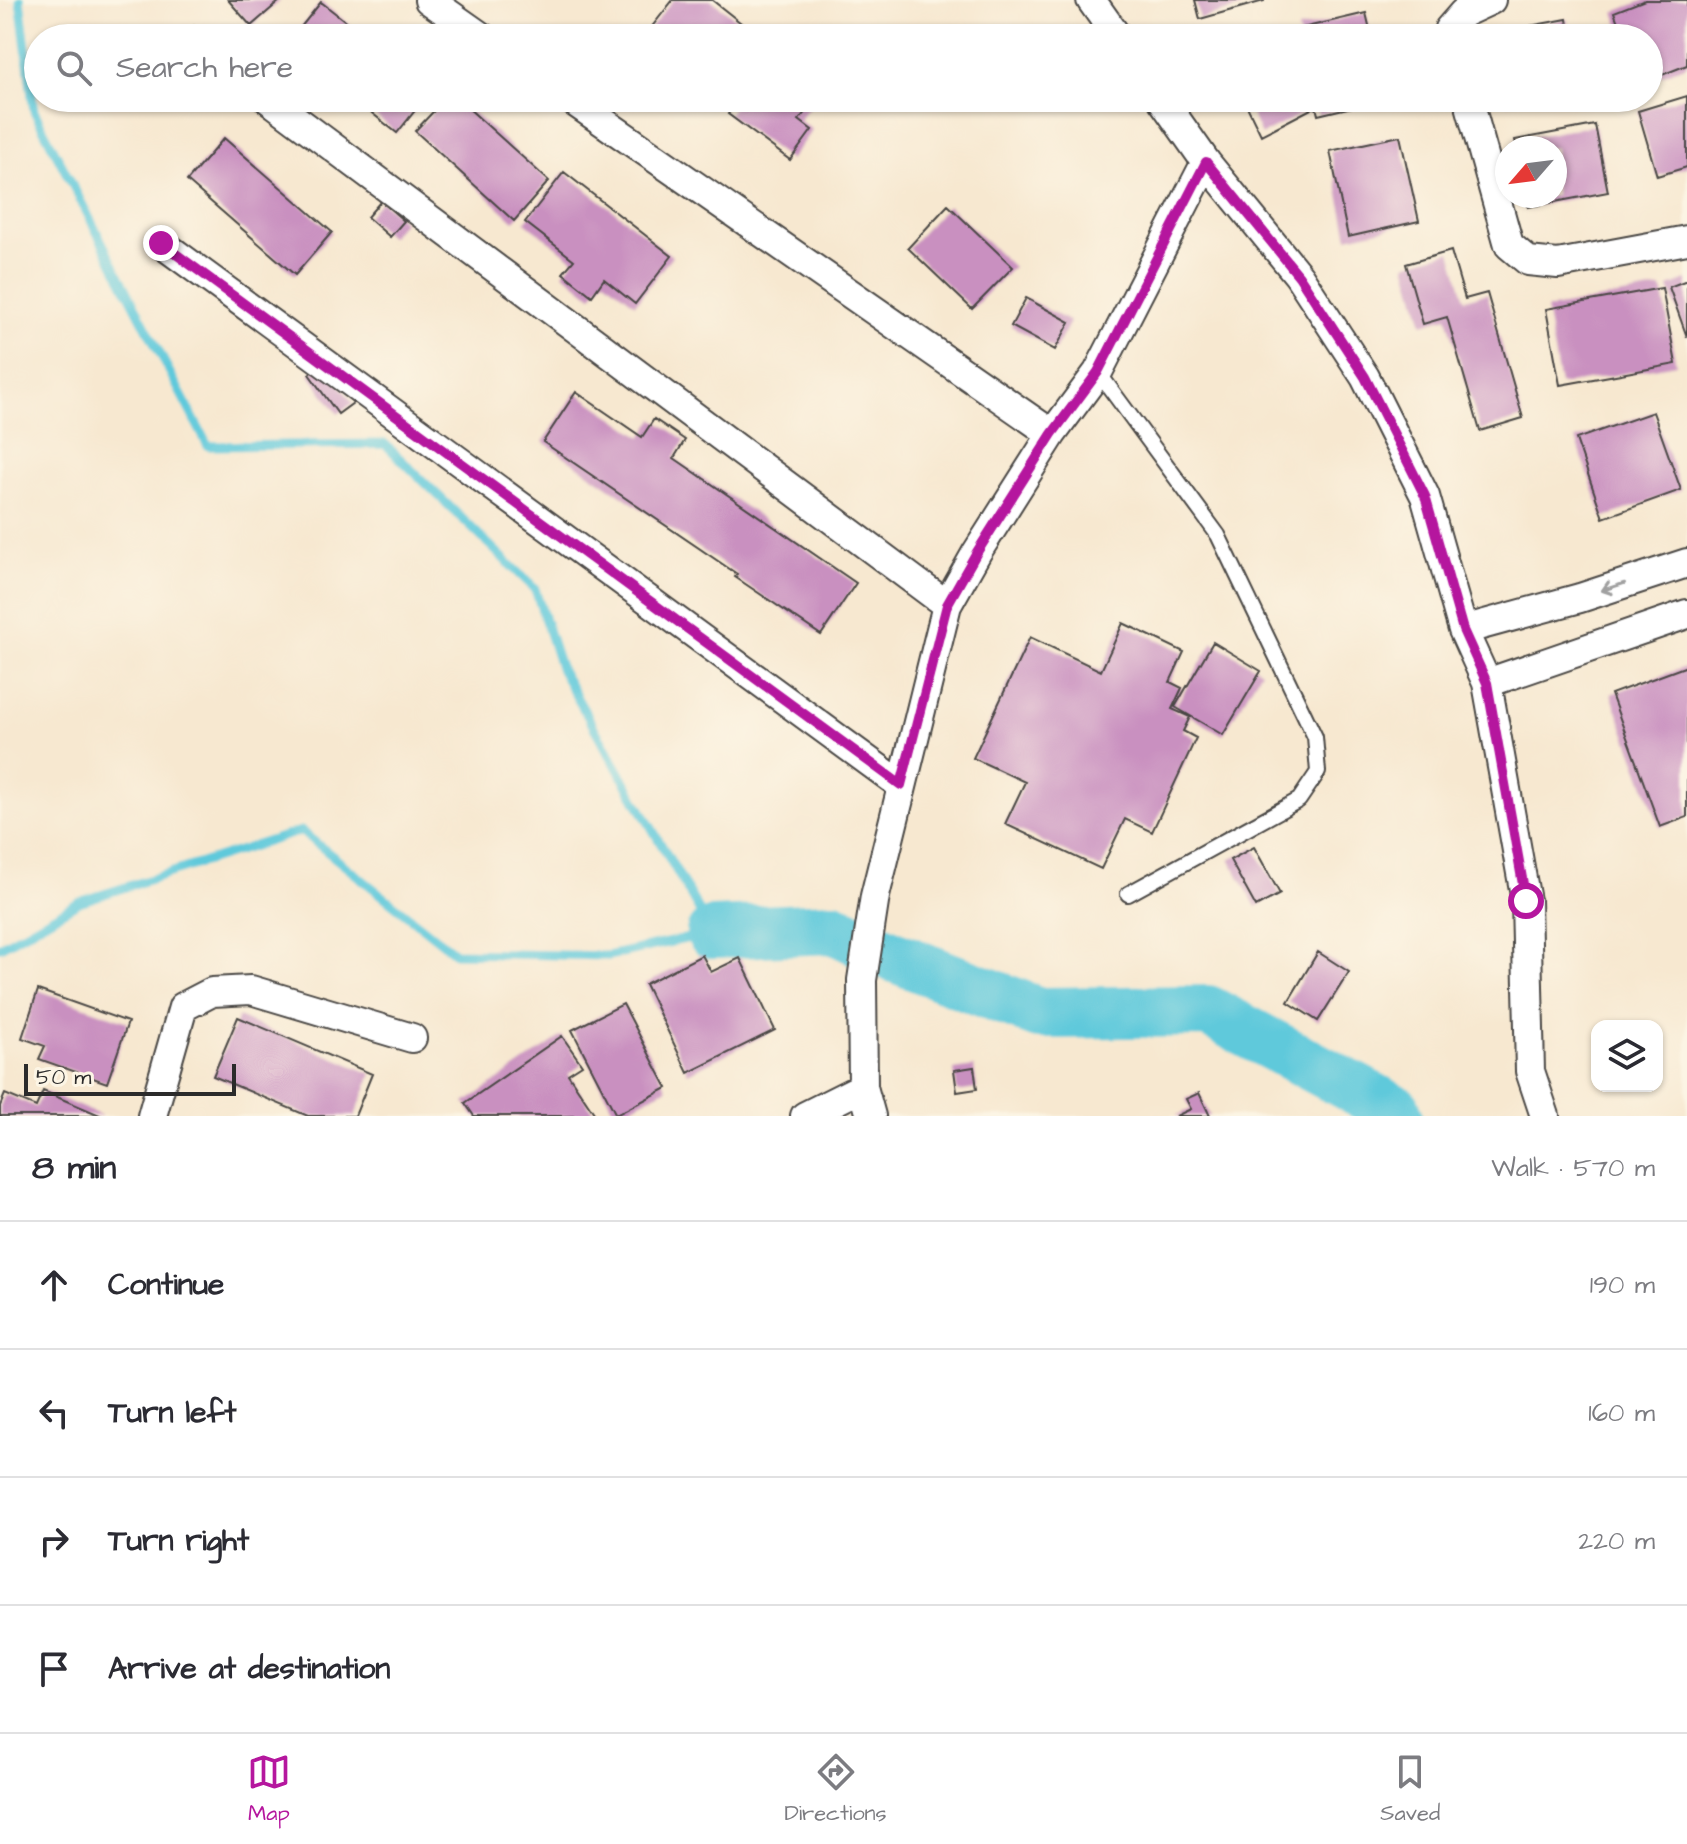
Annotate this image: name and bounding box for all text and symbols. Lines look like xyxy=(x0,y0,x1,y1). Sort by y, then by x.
search box xyxy=(24,24,1663,112)
icon: search xyxy=(52,46,96,90)
text: Search here xyxy=(116,47,293,89)
north arrow xyxy=(1495,136,1567,208)
route end xyxy=(143,225,179,261)
one-way arrow xyxy=(1601,581,1626,596)
route start xyxy=(1508,883,1544,919)
map controls xyxy=(1591,1020,1663,1092)
button: layers xyxy=(1591,1020,1663,1092)
scale bar xyxy=(24,1060,236,1096)
text: 50 m xyxy=(36,1062,91,1093)
text: 8 min xyxy=(32,1144,116,1192)
text: Walk · 570 m xyxy=(1491,1150,1655,1186)
icon: ahead xyxy=(32,1263,76,1307)
text: Continue xyxy=(108,1264,224,1306)
text: 190 m xyxy=(1590,1267,1655,1303)
icon: left xyxy=(32,1391,76,1435)
text: Turn left xyxy=(108,1392,236,1434)
text: 160 m xyxy=(1588,1395,1655,1431)
icon: right xyxy=(32,1519,76,1563)
text: Turn right xyxy=(108,1520,249,1562)
text: 220 m xyxy=(1578,1523,1655,1559)
icon: arrive xyxy=(32,1647,76,1691)
text: Arrive at destination xyxy=(108,1648,390,1690)
tab: Map xyxy=(247,1750,291,1829)
tab: Directions xyxy=(784,1750,887,1829)
tab: Saved xyxy=(1380,1750,1440,1829)

